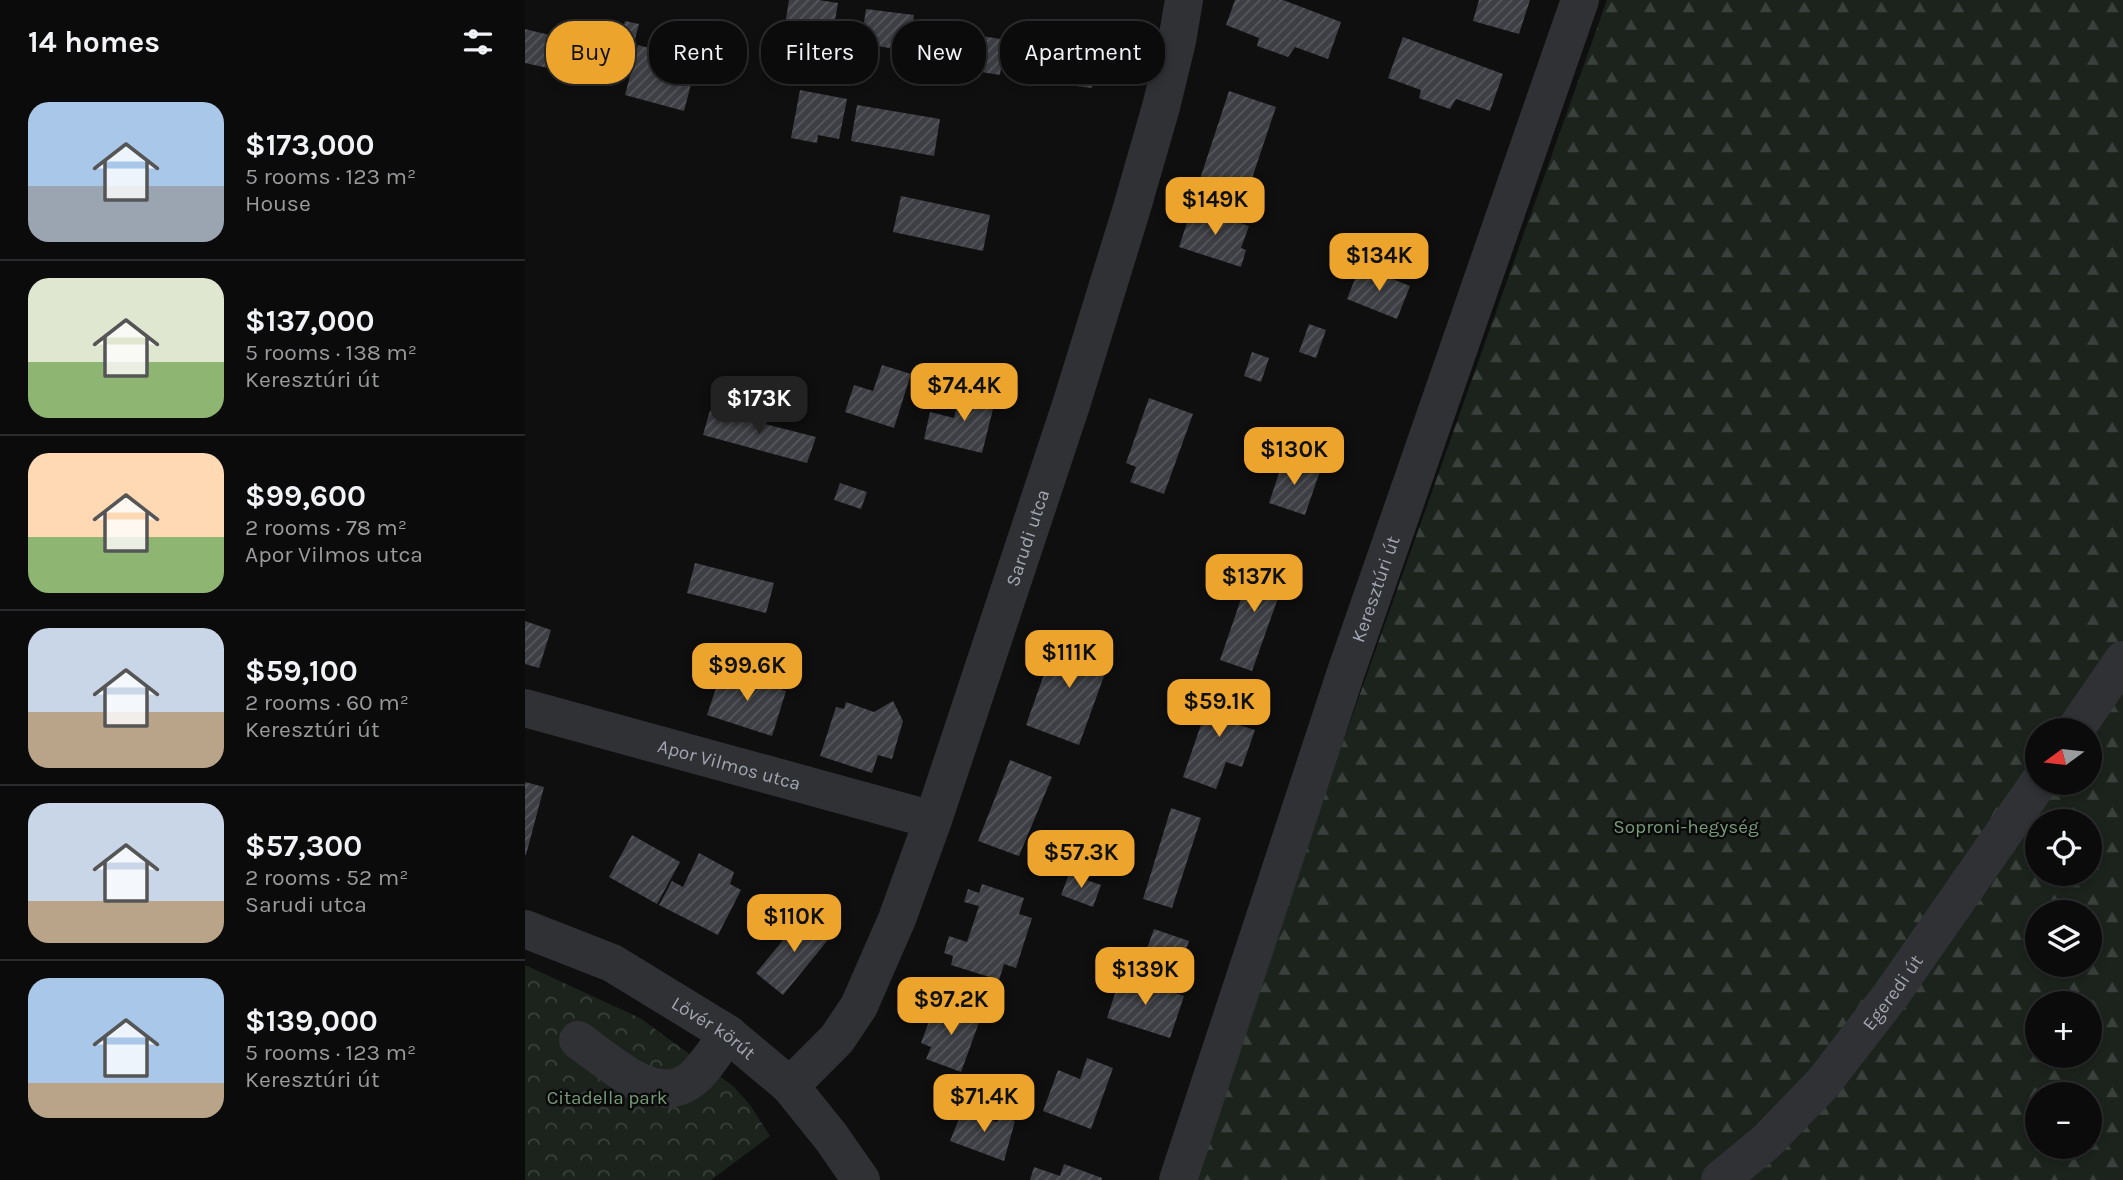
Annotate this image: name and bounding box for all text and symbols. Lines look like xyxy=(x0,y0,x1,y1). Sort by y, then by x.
chip: Buy xyxy=(546,21,635,84)
chip: Rent xyxy=(649,21,747,84)
chip: Filters xyxy=(761,21,878,84)
chip: New xyxy=(892,21,986,84)
chip: Apartment xyxy=(1000,21,1165,84)
icon: filters xyxy=(459,23,497,61)
text: 14 homes xyxy=(28,24,160,60)
text: $173,000 xyxy=(245,127,374,163)
icon: home xyxy=(84,130,168,214)
text: 5 rooms · 123 m² xyxy=(245,163,416,190)
pin: $149K xyxy=(1166,177,1264,237)
text: $149K xyxy=(1182,186,1248,213)
text: House xyxy=(245,190,311,217)
pin: $134K xyxy=(1330,233,1428,293)
text: $134K xyxy=(1345,242,1413,269)
text: $137,000 xyxy=(245,303,374,339)
icon: home xyxy=(84,306,168,390)
text: 5 rooms · 138 m² xyxy=(245,339,417,366)
pin: $74.4K xyxy=(907,364,1021,423)
text: Keresztúri út xyxy=(245,366,380,393)
text: $74.4K xyxy=(927,372,1001,399)
pin: $173K xyxy=(710,376,808,436)
text: $173K xyxy=(727,385,791,412)
pin: $130K xyxy=(1245,428,1343,487)
text: $130K xyxy=(1260,436,1328,463)
text: $99,600 xyxy=(245,478,366,514)
icon: home xyxy=(84,481,168,565)
street label: Sarudi utca xyxy=(1002,487,1054,589)
text: 2 rooms · 78 m² xyxy=(245,514,407,541)
street label: Keresztúri út xyxy=(1347,533,1405,645)
text: Apor Vilmos utca xyxy=(245,541,423,568)
pin: $137K xyxy=(1205,554,1303,614)
text: $137K xyxy=(1222,563,1286,590)
pin: $111K xyxy=(1020,630,1118,690)
text: $111K xyxy=(1041,639,1097,666)
pin: $99.6K xyxy=(690,644,804,703)
text: $99.6K xyxy=(708,652,786,679)
text: $59,100 xyxy=(245,653,358,689)
icon: home xyxy=(84,656,168,740)
pin: $59.1K xyxy=(1162,680,1276,739)
text: $59.1K xyxy=(1183,688,1255,715)
text: 2 rooms · 60 m² xyxy=(245,689,409,716)
text: Keresztúri út xyxy=(245,716,380,743)
north arrow xyxy=(2025,718,2102,794)
map controls xyxy=(2025,718,2102,1159)
street label: Apor Vilmos utca xyxy=(655,735,803,795)
button: locate xyxy=(2025,809,2102,886)
park label: Soproni-hegység xyxy=(1613,816,1759,838)
text: $57,300 xyxy=(245,828,362,864)
pin: $57.3K xyxy=(1024,830,1138,890)
icon: home xyxy=(84,831,168,915)
text: $57.3K xyxy=(1044,839,1118,866)
text: 2 rooms · 52 m² xyxy=(245,864,408,891)
text: Sarudi utca xyxy=(245,891,367,918)
pin: $110K xyxy=(745,894,843,954)
button: layers xyxy=(2025,900,2102,977)
text: $110K xyxy=(763,903,825,930)
pin: $139K xyxy=(1096,948,1194,1007)
street label: Egeredi út xyxy=(1858,951,1928,1035)
text: $139K xyxy=(1111,956,1179,983)
pin: $97.2K xyxy=(894,978,1008,1037)
text: $97.2K xyxy=(913,986,989,1013)
button: + xyxy=(2025,991,2102,1068)
street label: Lővér körút xyxy=(667,992,760,1064)
text: $139,000 xyxy=(245,1003,378,1039)
icon: home xyxy=(84,1006,168,1090)
text: 5 rooms · 123 m² xyxy=(245,1039,416,1066)
text: Keresztúri út xyxy=(245,1066,380,1093)
pin: $71.4K xyxy=(927,1074,1041,1134)
button: − xyxy=(2025,1082,2102,1159)
text: $71.4K xyxy=(949,1083,1019,1110)
park label: Citadella park xyxy=(547,1087,668,1109)

